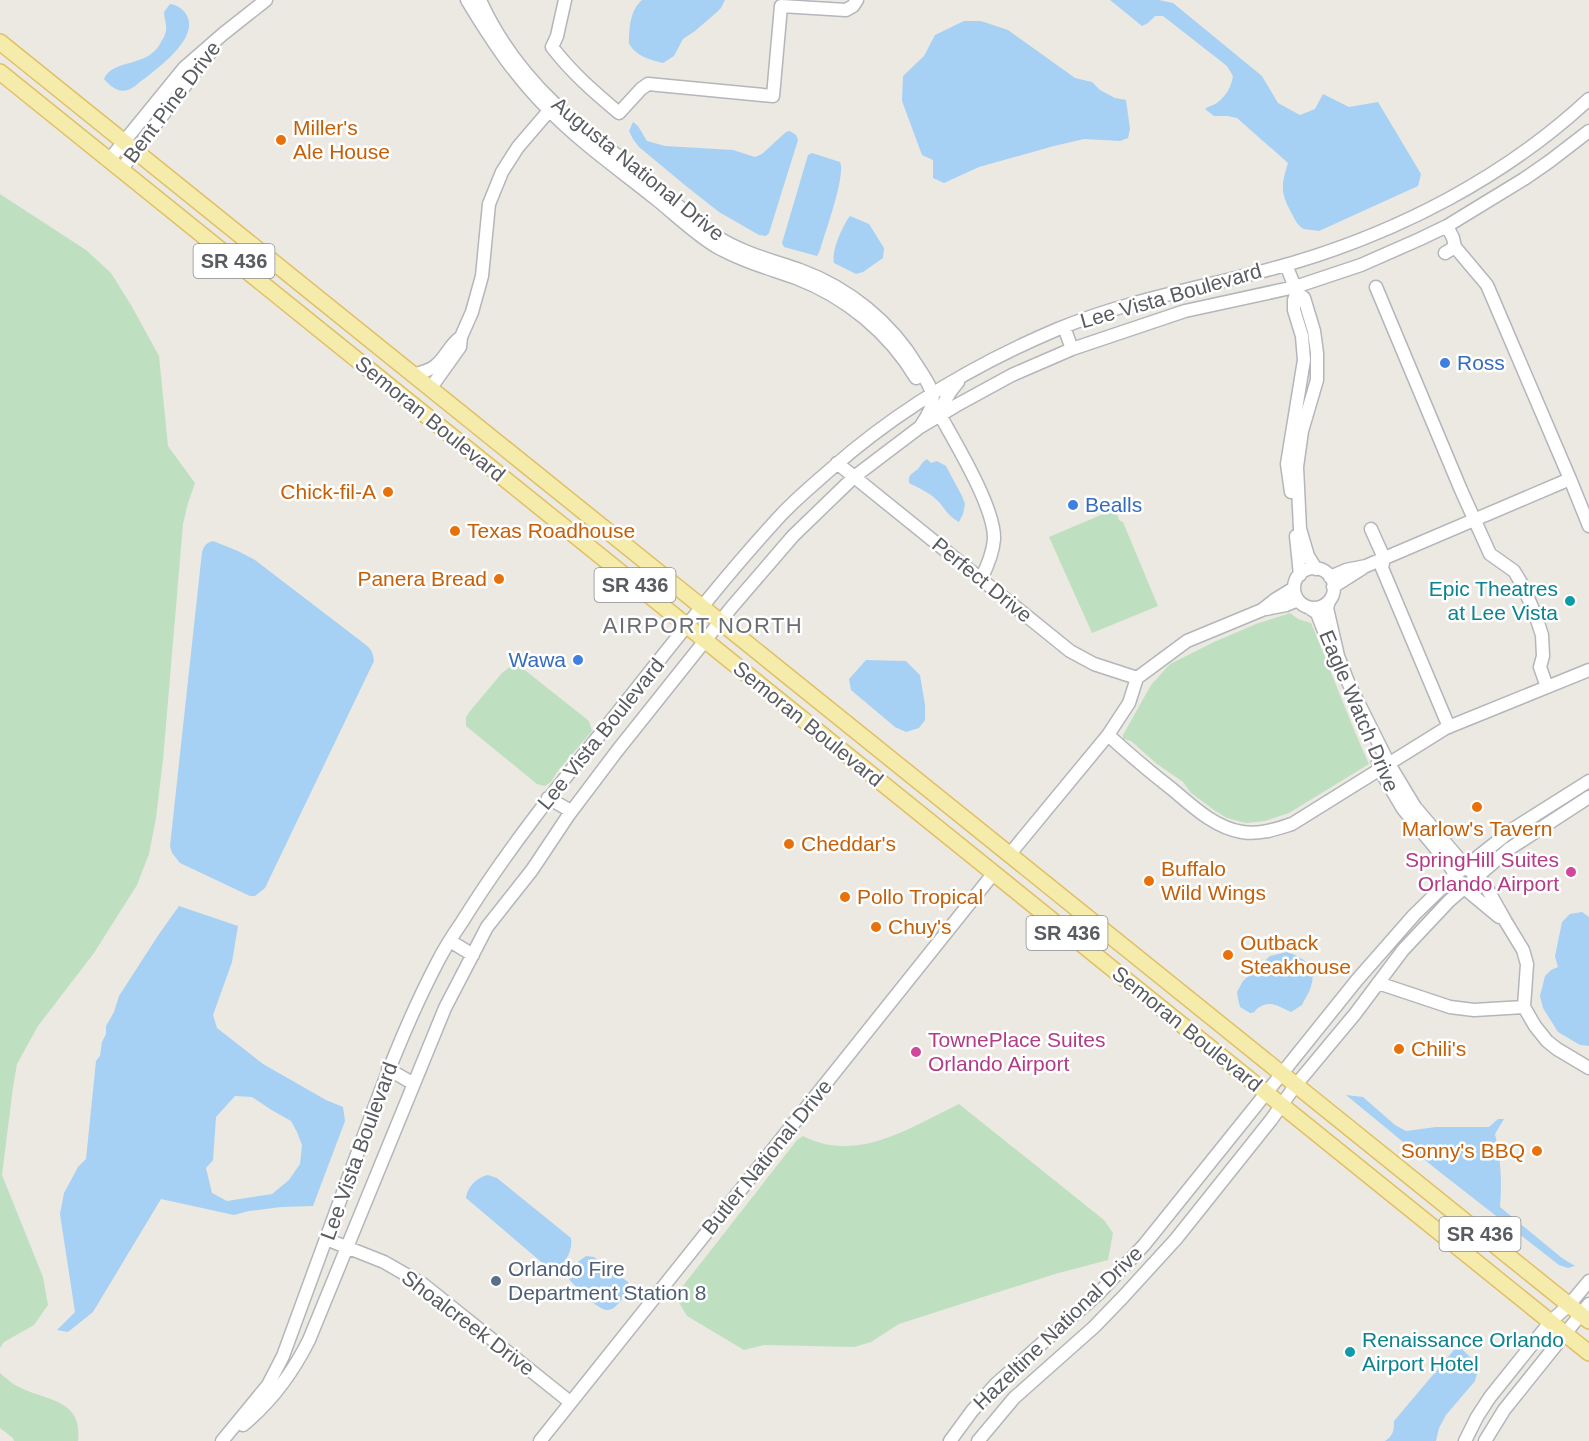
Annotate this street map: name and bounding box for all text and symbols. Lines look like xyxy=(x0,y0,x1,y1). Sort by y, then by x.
street label: Bent Pine Drive xyxy=(119,37,225,167)
street label: Augusta National Drive xyxy=(548,92,729,245)
place label: Miller's Ale House xyxy=(293,116,390,163)
marker: Miller's Ale House xyxy=(274,133,288,147)
road number: SR 436 xyxy=(194,244,274,278)
street label: Lee Vista Boulevard xyxy=(1078,259,1264,332)
street label: Semoran Boulevard xyxy=(351,351,510,486)
place label: Ross xyxy=(1457,351,1505,374)
marker: Ross xyxy=(1438,356,1452,370)
place label: Chick-fil-A xyxy=(280,480,376,503)
marker: Chick-fil-A xyxy=(381,485,395,499)
place label: Bealls xyxy=(1085,493,1142,516)
marker: Bealls xyxy=(1066,498,1080,512)
place label: Texas Roadhouse xyxy=(467,519,635,542)
marker: Texas Roadhouse xyxy=(448,524,462,538)
street label: Perfect Drive xyxy=(928,532,1037,627)
place label: Panera Bread xyxy=(357,567,487,590)
road number: SR 436 xyxy=(594,568,676,602)
marker: Panera Bread xyxy=(492,572,506,586)
place label: Epic Theatres at Lee Vista xyxy=(1429,577,1558,624)
marker: Epic Theatres at Lee Vista xyxy=(1563,594,1577,608)
district label: AIRPORT NORTH xyxy=(603,613,803,638)
street label: Eagle Watch Drive xyxy=(1315,627,1404,795)
place label: Wawa xyxy=(508,648,566,671)
marker: Wawa xyxy=(571,653,585,667)
street label: Lee Vista Boulevard xyxy=(533,654,669,814)
street label: Semoran Boulevard xyxy=(729,656,888,791)
marker: Marlow's Tavern xyxy=(1470,800,1484,814)
place label: Marlow's Tavern xyxy=(1402,817,1552,840)
place label: Cheddar's xyxy=(801,832,896,855)
marker: Cheddar's xyxy=(782,837,796,851)
place label: SpringHill Suites Orlando Airport xyxy=(1405,848,1559,895)
place label: Buffalo Wild Wings xyxy=(1161,857,1266,904)
marker: SpringHill Suites Orlando Airport xyxy=(1564,865,1578,879)
marker: Buffalo Wild Wings xyxy=(1142,874,1156,888)
place label: Pollo Tropical xyxy=(857,885,983,908)
marker: Pollo Tropical xyxy=(838,890,852,904)
place label: Chuy's xyxy=(888,915,952,938)
road number: SR 436 xyxy=(1026,916,1108,950)
marker: Chuy's xyxy=(869,920,883,934)
place label: Outback Steakhouse xyxy=(1240,931,1351,978)
marker: Outback Steakhouse xyxy=(1221,948,1235,962)
street label: Semoran Boulevard xyxy=(1108,961,1267,1096)
place label: TownePlace Suites Orlando Airport xyxy=(928,1028,1105,1075)
place label: Chili's xyxy=(1411,1037,1466,1060)
marker: Chili's xyxy=(1392,1042,1406,1056)
marker: TownePlace Suites Orlando Airport xyxy=(909,1045,923,1059)
street label: Lee Vista Boulevard xyxy=(316,1059,401,1243)
street label: Butler National Drive xyxy=(697,1075,836,1239)
place label: Sonny's BBQ xyxy=(1401,1139,1525,1162)
marker: Sonny's BBQ xyxy=(1530,1144,1544,1158)
road number: SR 436 xyxy=(1440,1217,1520,1251)
street label: Hazeltine National Drive xyxy=(969,1241,1147,1414)
place label: Orlando Fire Department Station 8 xyxy=(508,1257,706,1304)
street label: Shoalcreek Drive xyxy=(398,1265,539,1380)
marker: Orlando Fire Department Station 8 xyxy=(489,1274,503,1288)
place label: Renaissance Orlando Airport Hotel xyxy=(1362,1328,1564,1375)
marker: Renaissance Orlando Airport Hotel xyxy=(1343,1345,1357,1359)

